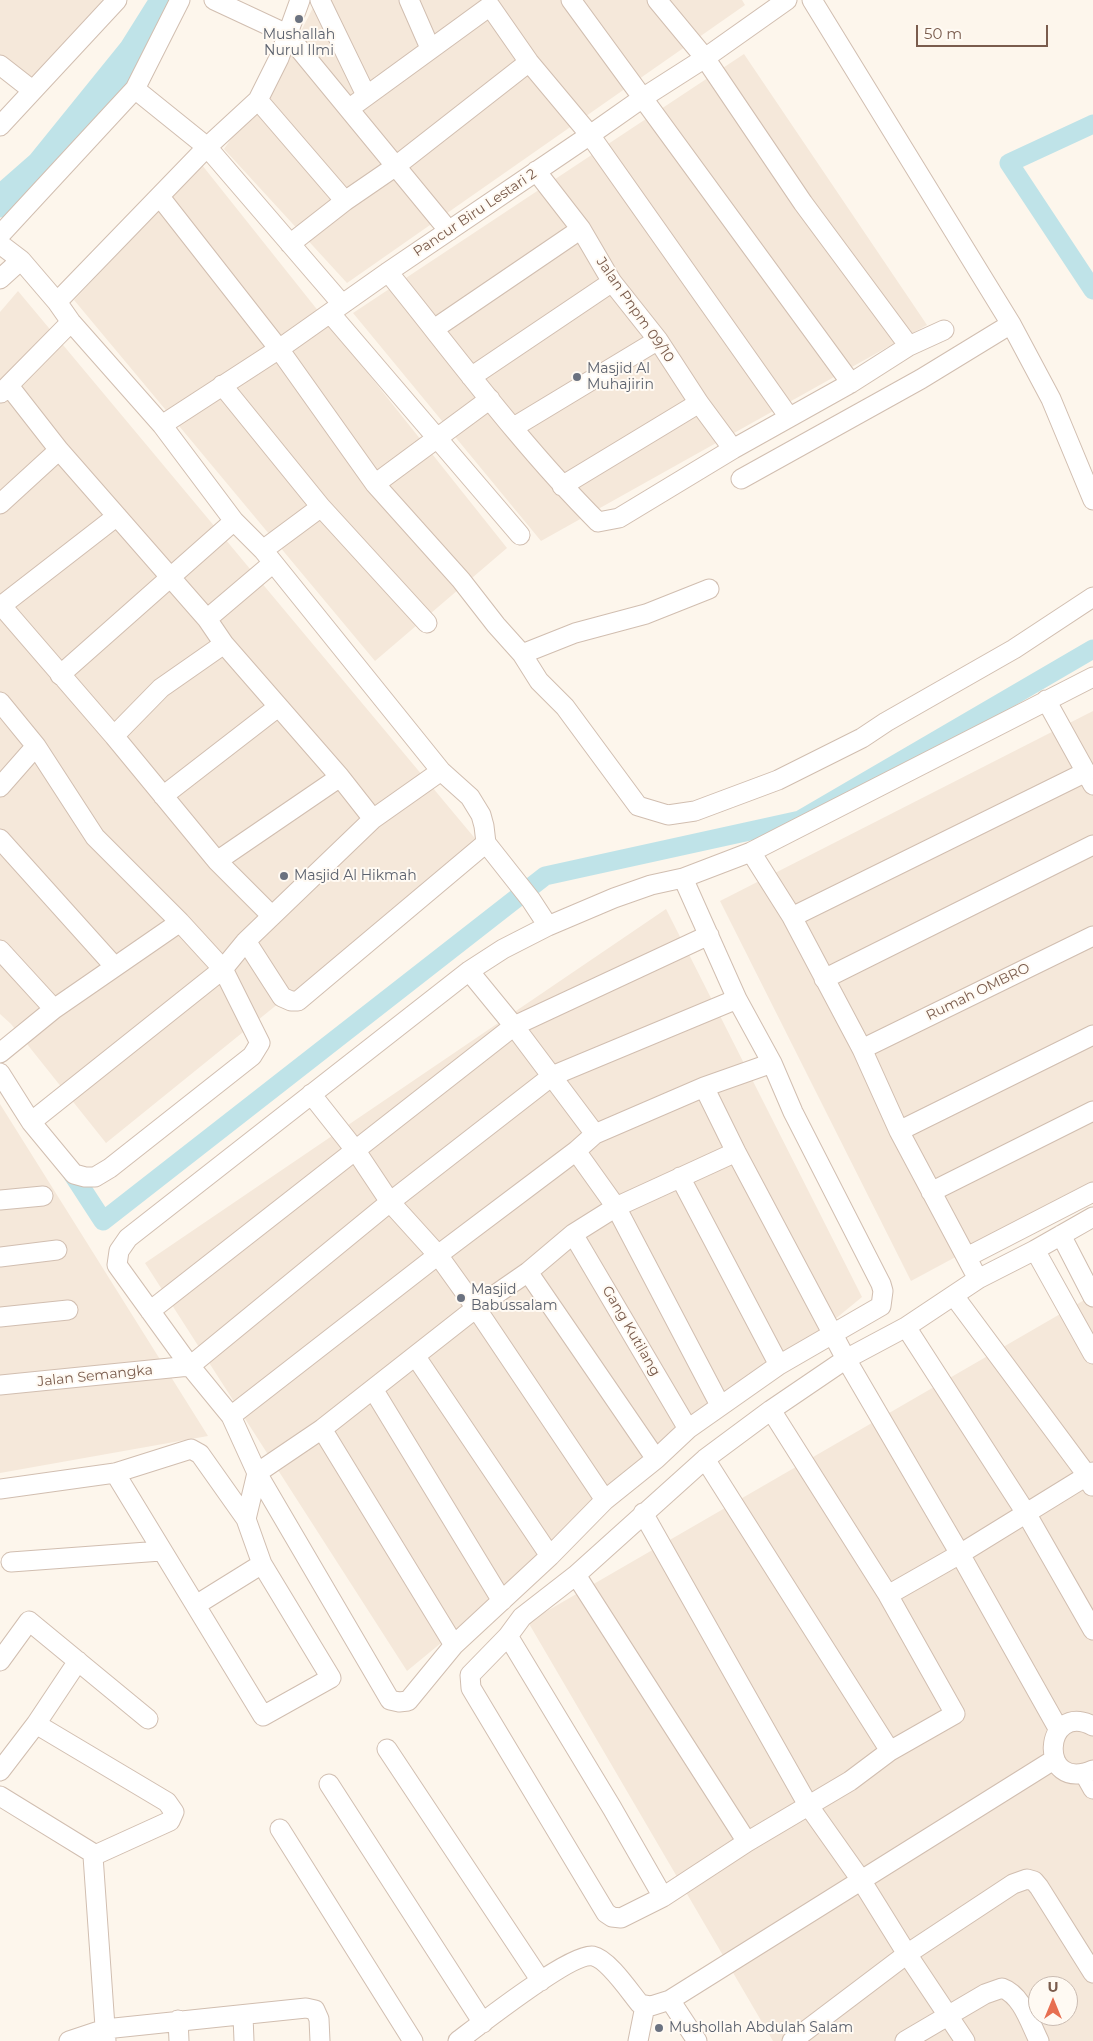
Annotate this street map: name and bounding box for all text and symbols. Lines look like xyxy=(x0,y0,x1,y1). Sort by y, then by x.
marker: Mushallah Nurul Ilmi xyxy=(293,13,305,25)
scale bar xyxy=(918,15,1050,47)
text: 50 m xyxy=(924,24,962,43)
place label: Mushallah Nurul Ilmi xyxy=(263,27,335,59)
street label: Pancur Biru Lestari 2 xyxy=(410,165,540,261)
street label: Jalan Pnpm 09/10 xyxy=(592,254,678,366)
place label: Masjid Al Muhajirin xyxy=(587,361,654,394)
marker: Masjid Al Muhajirin xyxy=(571,371,583,383)
place label: Masjid Al Hikmah xyxy=(294,868,417,884)
marker: Masjid Al Hikmah xyxy=(278,870,290,882)
street label: Rumah OMBRO xyxy=(923,960,1033,1024)
place label: Masjid Babussalam xyxy=(471,1282,558,1314)
street label: Gang Kutilang xyxy=(598,1283,664,1379)
marker: Masjid Babussalam xyxy=(455,1292,467,1304)
street label: Jalan Semangka xyxy=(36,1362,154,1390)
north arrow xyxy=(1028,1976,1078,2026)
text: U xyxy=(1047,1978,1059,1996)
place label: Mushollah Abdulah Salam xyxy=(669,2020,853,2036)
marker: Mushollah Abdulah Salam xyxy=(653,2022,665,2034)

